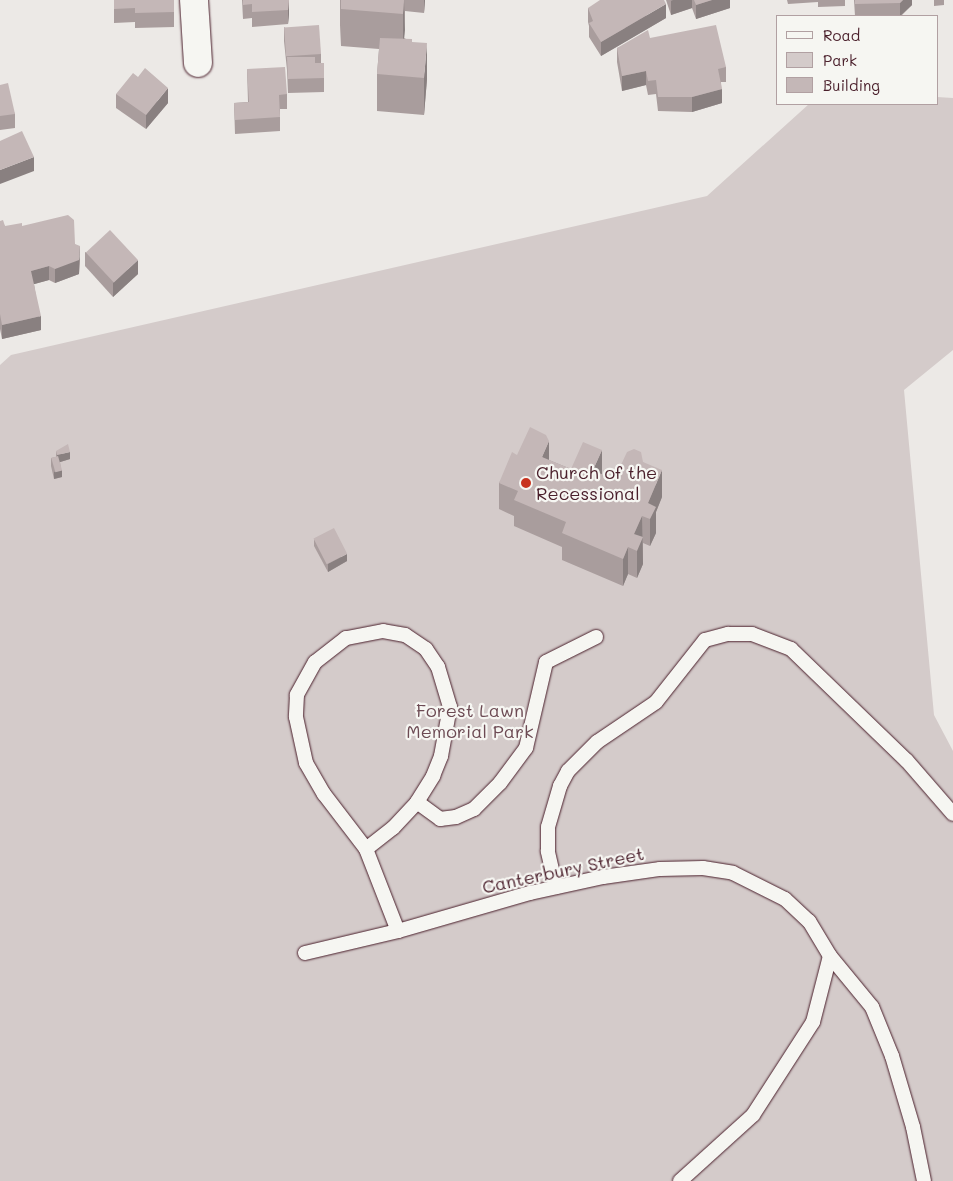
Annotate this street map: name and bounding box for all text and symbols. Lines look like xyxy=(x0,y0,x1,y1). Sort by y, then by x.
legend xyxy=(776,15,938,105)
text: Road xyxy=(823,25,860,45)
text: Park xyxy=(823,50,857,70)
text: Building xyxy=(823,75,880,95)
place label: Church of the Recessional xyxy=(536,462,657,504)
marker: Church of the Recessional xyxy=(520,477,532,489)
park label: Forest Lawn Memorial Park xyxy=(406,700,534,742)
street label: Canterbury Street xyxy=(480,842,646,898)

